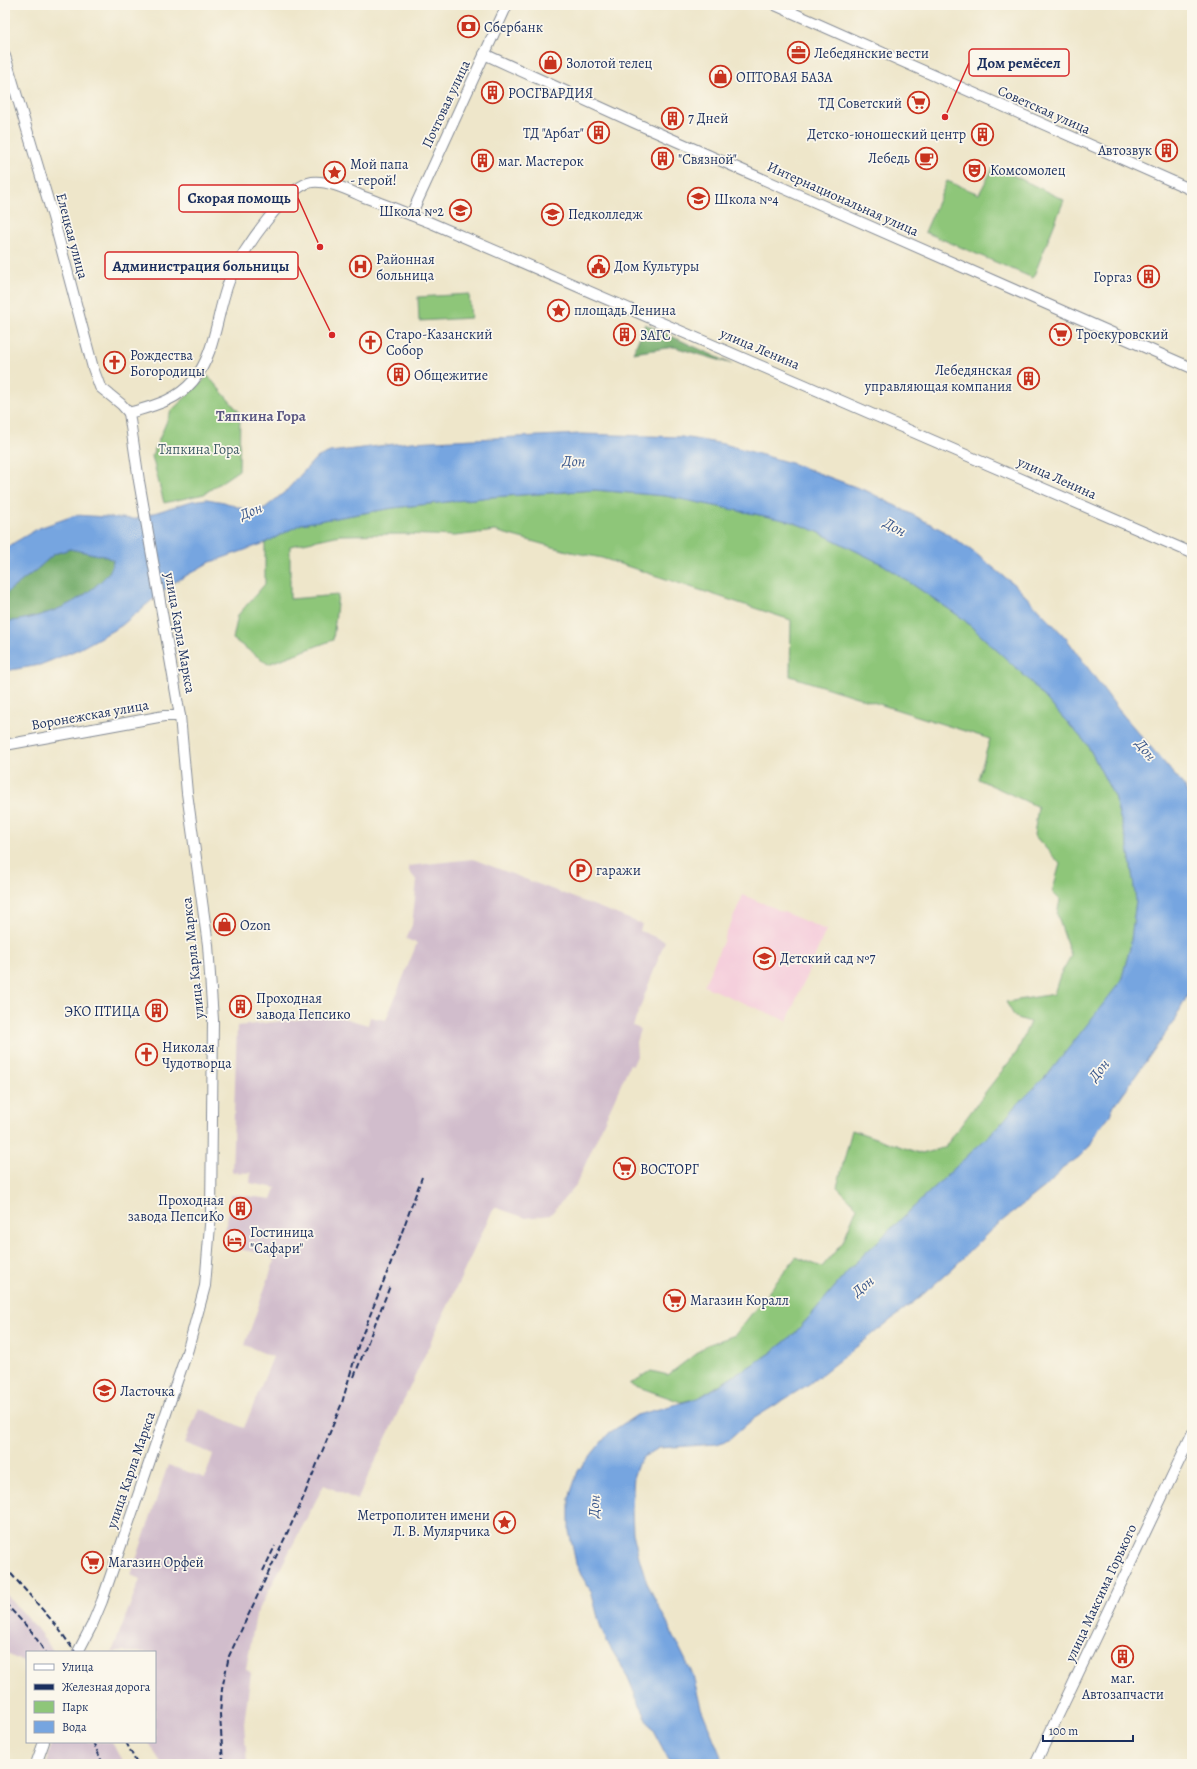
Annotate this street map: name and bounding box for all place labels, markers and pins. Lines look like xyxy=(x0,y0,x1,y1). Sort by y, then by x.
bank icon: Сбербанк xyxy=(455,14,481,40)
place label: Сбербанк xyxy=(484,18,543,37)
office icon: Лебедянские вести xyxy=(785,40,811,66)
place label: Лебедянские вести xyxy=(814,44,929,63)
callout: Дом ремёсел xyxy=(969,49,1069,76)
shop icon: Золотой телец xyxy=(537,50,563,76)
place label: Золотой телец xyxy=(566,54,653,73)
shop icon: ОПТОВАЯ БАЗА xyxy=(708,64,734,90)
place label: ОПТОВАЯ БАЗА xyxy=(736,68,833,87)
building icon: РОСГВАРДИЯ xyxy=(480,80,506,106)
place label: РОСГВАРДИЯ xyxy=(508,84,593,103)
supermarket icon: ТД Советский xyxy=(905,90,931,116)
place label: ТД Советский xyxy=(818,94,902,113)
building icon: 7 Дней xyxy=(659,105,685,131)
place label: 7 Дней xyxy=(688,109,728,128)
building icon: ТД "Арбат" xyxy=(586,120,612,146)
building icon: Детско-юношеский центр xyxy=(969,121,995,147)
place label: ТД "Арбат" xyxy=(523,124,584,143)
place label: Детско-юношеский центр xyxy=(807,125,966,144)
building icon: Автозвук xyxy=(1154,137,1180,163)
place label: Автозвук xyxy=(1097,141,1152,160)
cafe icon: Лебедь xyxy=(913,145,939,171)
building icon: "Связной" xyxy=(649,146,675,172)
building icon: маг. Мастерок xyxy=(469,148,495,174)
place label: Лебедь xyxy=(868,149,910,168)
place label: "Связной" xyxy=(678,150,737,169)
place label: маг. Мастерок xyxy=(498,152,584,171)
place label: Мой папа - герой! xyxy=(350,155,409,190)
theatre icon: Комсомолец xyxy=(961,157,987,183)
place icon: Мой папа - герой! xyxy=(322,159,348,185)
place label: Комсомолец xyxy=(990,161,1066,180)
callout: Скорая помощь xyxy=(179,185,298,212)
school or university icon: Школа №4 xyxy=(686,186,712,212)
place label: Школа №4 xyxy=(714,190,779,209)
school or university icon: Школа №2 xyxy=(447,198,473,224)
school or university icon: Педколледж xyxy=(539,201,565,227)
place label: Школа №2 xyxy=(379,202,444,221)
place label: Педколледж xyxy=(568,205,643,224)
place label: Районная больница xyxy=(376,250,435,285)
callout: Администрация больницы xyxy=(105,252,298,279)
public building icon: Дом Культуры xyxy=(586,253,612,279)
hospital icon: Районная больница xyxy=(348,254,374,280)
place label: Дом Культуры xyxy=(614,257,699,276)
building icon: Горгаз xyxy=(1135,264,1161,290)
place label: Горгаз xyxy=(1093,268,1132,287)
place icon: площадь Ленина xyxy=(546,297,572,323)
place label: площадь Ленина xyxy=(574,301,676,320)
supermarket icon: Троекуровский xyxy=(1047,321,1073,347)
building icon: ЗАГС xyxy=(611,322,637,348)
place label: Старо-Казанский Собор xyxy=(386,325,492,360)
place label: Троекуровский xyxy=(1076,325,1169,344)
place label: ЗАГС xyxy=(640,326,671,345)
church icon: Старо-Казанский Собор xyxy=(357,329,383,355)
place label: Рождества Богородицы xyxy=(130,346,205,381)
church icon: Рождества Богородицы xyxy=(102,350,128,376)
place label: Лебедянская управляющая компания xyxy=(864,361,1012,396)
building icon: Общежитие xyxy=(385,362,411,388)
building icon: Лебедянская управляющая компания xyxy=(1015,365,1041,391)
place label: Общежитие xyxy=(414,366,488,385)
parking icon: гаражи xyxy=(567,857,593,883)
place label: гаражи xyxy=(596,861,641,880)
shop icon: Ozon xyxy=(211,912,237,938)
place label: Ozon xyxy=(240,916,271,935)
school or university icon: Детский сад №7 xyxy=(752,945,778,971)
place label: Детский сад №7 xyxy=(780,949,875,968)
place label: Проходная завода Пепсико xyxy=(256,989,351,1024)
building icon: Проходная завода Пепсико xyxy=(227,993,253,1019)
building icon: ЭКО ПТИЦА xyxy=(143,998,169,1024)
place label: ЭКО ПТИЦА xyxy=(64,1002,141,1021)
place label: Николая Чудотворца xyxy=(162,1038,232,1073)
church icon: Николая Чудотворца xyxy=(133,1042,159,1068)
supermarket icon: ВОСТОРГ xyxy=(611,1156,637,1182)
place label: ВОСТОРГ xyxy=(640,1160,699,1179)
place label: Проходная завода ПепсиКо xyxy=(128,1191,224,1226)
building icon: Проходная завода ПепсиКо xyxy=(227,1195,253,1221)
place label: Гостиница "Сафари" xyxy=(250,1223,315,1258)
hotel icon: Гостиница "Сафари" xyxy=(222,1227,248,1253)
supermarket icon: Магазин Коралл xyxy=(661,1287,687,1313)
place label: Магазин Коралл xyxy=(690,1291,789,1310)
school or university icon: Ласточка xyxy=(91,1378,117,1404)
place label: Ласточка xyxy=(120,1382,175,1401)
place label: Метрополитен имени Л. В. Мулярчика xyxy=(357,1506,491,1541)
place icon: Метрополитен имени Л. В. Мулярчика xyxy=(492,1510,518,1536)
supermarket icon: Магазин Орфей xyxy=(80,1549,106,1575)
place label: Магазин Орфей xyxy=(108,1553,204,1572)
building icon: маг. Автозапчасти xyxy=(1110,1643,1136,1669)
place label: маг. Автозапчасти xyxy=(1081,1669,1164,1704)

